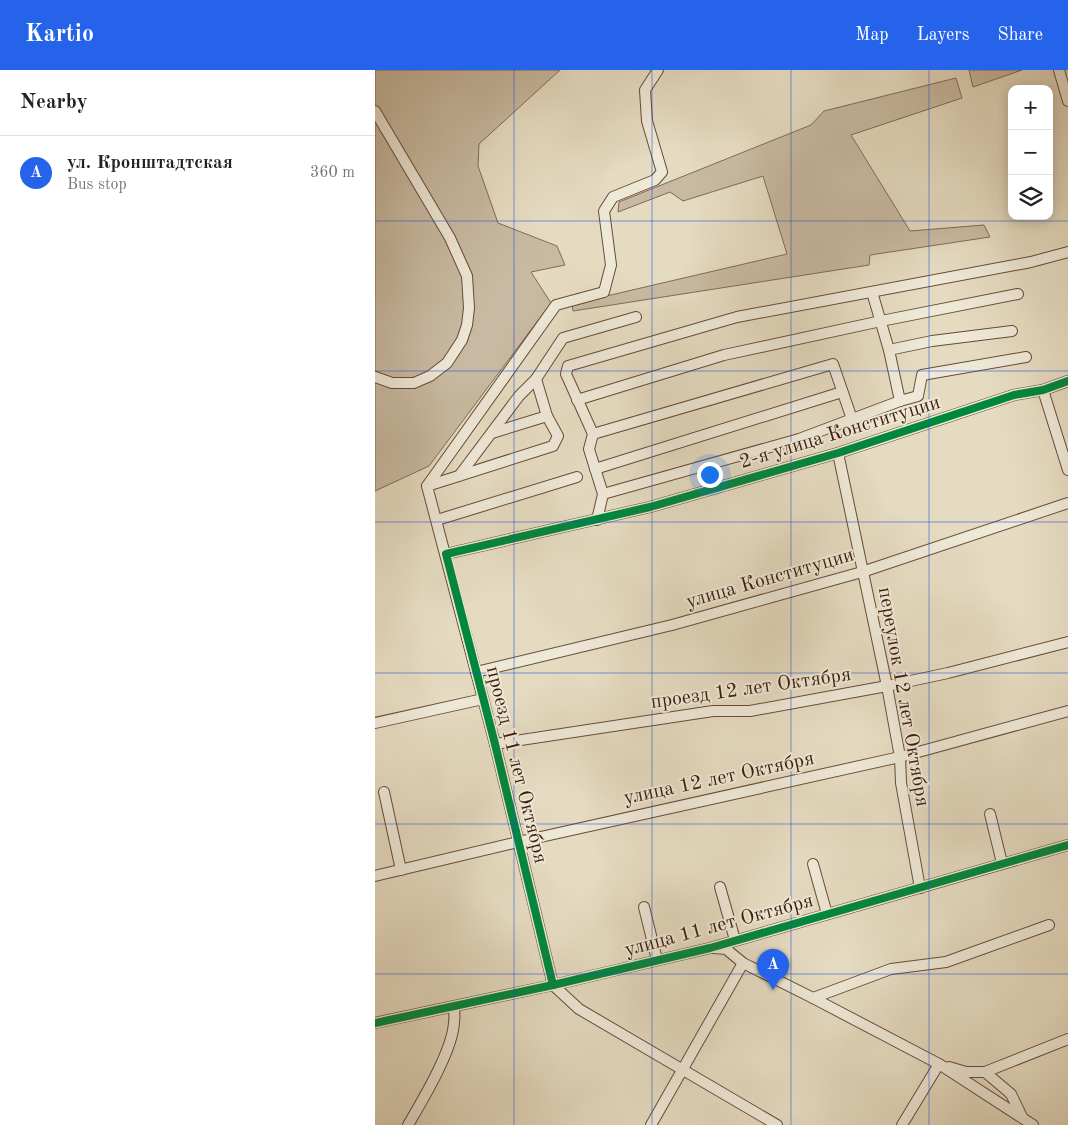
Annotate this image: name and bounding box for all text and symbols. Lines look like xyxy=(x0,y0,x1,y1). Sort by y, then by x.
text: Kartio xyxy=(25,23,94,47)
text: Map xyxy=(855,26,889,44)
text: Layers xyxy=(917,26,969,44)
text: Share xyxy=(997,26,1043,44)
map controls xyxy=(1008,85,1053,220)
button: + xyxy=(1008,85,1053,130)
text: Nearby xyxy=(20,92,88,113)
button: − xyxy=(1008,130,1053,175)
text: ул. Кронштадтская xyxy=(67,154,233,173)
text: A xyxy=(30,165,42,181)
text: 360 m xyxy=(310,165,355,181)
button: layers xyxy=(1008,175,1053,220)
text: Bus stop xyxy=(67,177,127,193)
street label: 2-я улица Конституции xyxy=(737,393,943,473)
your location xyxy=(697,462,723,488)
street label: улица Конституции xyxy=(684,545,856,613)
street label: переулок 12 лет Октября xyxy=(874,586,932,808)
street label: проезд 11 лет Октября xyxy=(482,664,550,866)
street label: проезд 12 лет Октября xyxy=(649,665,853,713)
street label: улица 12 лет Октября xyxy=(622,749,816,809)
street label: улица 11 лет Октября xyxy=(622,891,816,961)
pin: A xyxy=(757,949,789,990)

